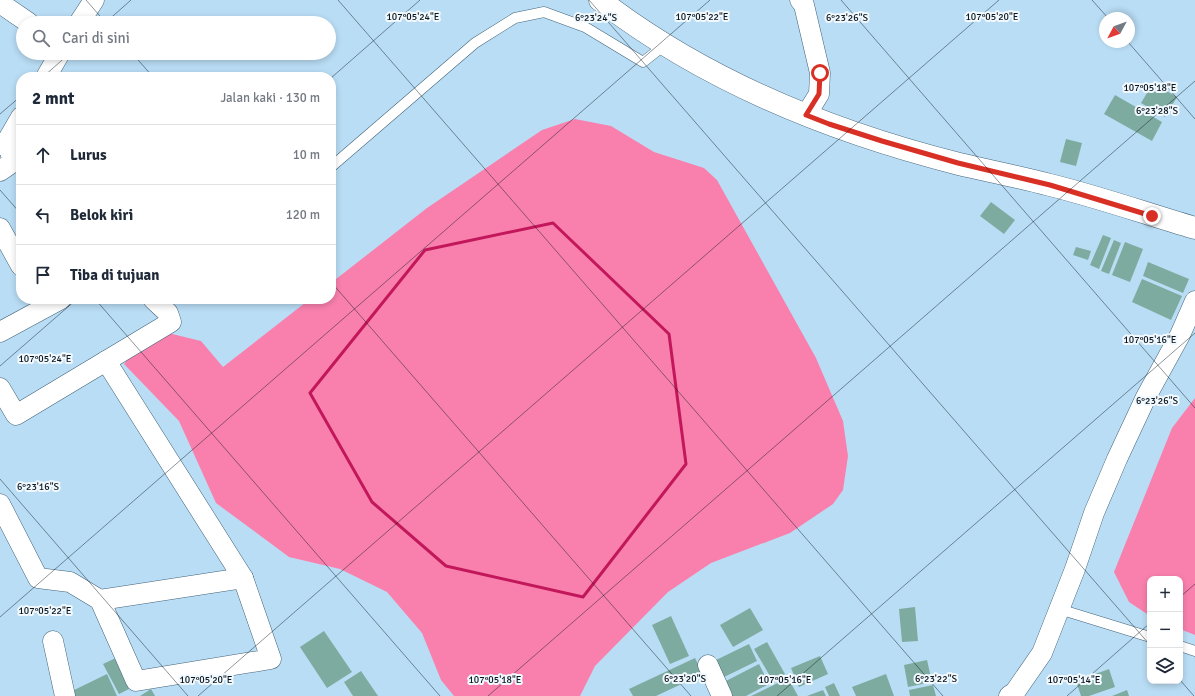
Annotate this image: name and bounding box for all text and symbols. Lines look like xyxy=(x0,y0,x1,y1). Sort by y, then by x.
text: 107°05'24"E xyxy=(386,11,440,23)
text: 107°05'22"E xyxy=(675,11,729,23)
text: 107°05'20"E xyxy=(965,11,1019,23)
text: 6°23'24"S xyxy=(575,12,618,24)
text: 6°23'26"S xyxy=(826,12,869,24)
north arrow xyxy=(1099,12,1135,48)
search box xyxy=(16,16,336,60)
icon: search xyxy=(30,27,52,49)
text: Cari di sini xyxy=(62,29,130,47)
route start xyxy=(811,64,829,82)
text: 107°05'18"E xyxy=(1123,82,1177,94)
text: 2 mnt xyxy=(32,88,74,109)
text: Jalan kaki · 130 m xyxy=(221,90,320,106)
text: 6°23'28"S xyxy=(1136,105,1179,117)
icon: ahead xyxy=(32,144,54,166)
text: Lurus xyxy=(70,146,107,164)
text: 10 m xyxy=(293,147,320,163)
icon: left xyxy=(32,204,54,226)
text: Belok kiri xyxy=(70,206,133,224)
text: 120 m xyxy=(286,207,320,223)
route end xyxy=(1143,207,1161,225)
icon: arrive xyxy=(32,264,54,286)
text: Tiba di tujuan xyxy=(70,266,160,284)
text: 107°05'16"E xyxy=(1123,334,1177,346)
text: 107°05'24"E xyxy=(18,353,72,365)
text: 6°23'26"S xyxy=(1136,395,1179,407)
text: 6°23'16"S xyxy=(17,481,60,493)
map controls xyxy=(1147,576,1183,684)
button: + xyxy=(1147,576,1183,612)
text: 107°05'22"E xyxy=(18,605,72,617)
button: − xyxy=(1147,612,1183,648)
button: layers xyxy=(1147,648,1183,684)
text: 6°23'20"S xyxy=(664,673,707,685)
text: 6°23'22"S xyxy=(915,673,958,685)
text: 107°05'20"E xyxy=(179,674,233,686)
text: 107°05'18"E xyxy=(468,674,522,686)
text: 107°05'16"E xyxy=(758,674,812,686)
text: 107°05'14"E xyxy=(1047,674,1101,686)

